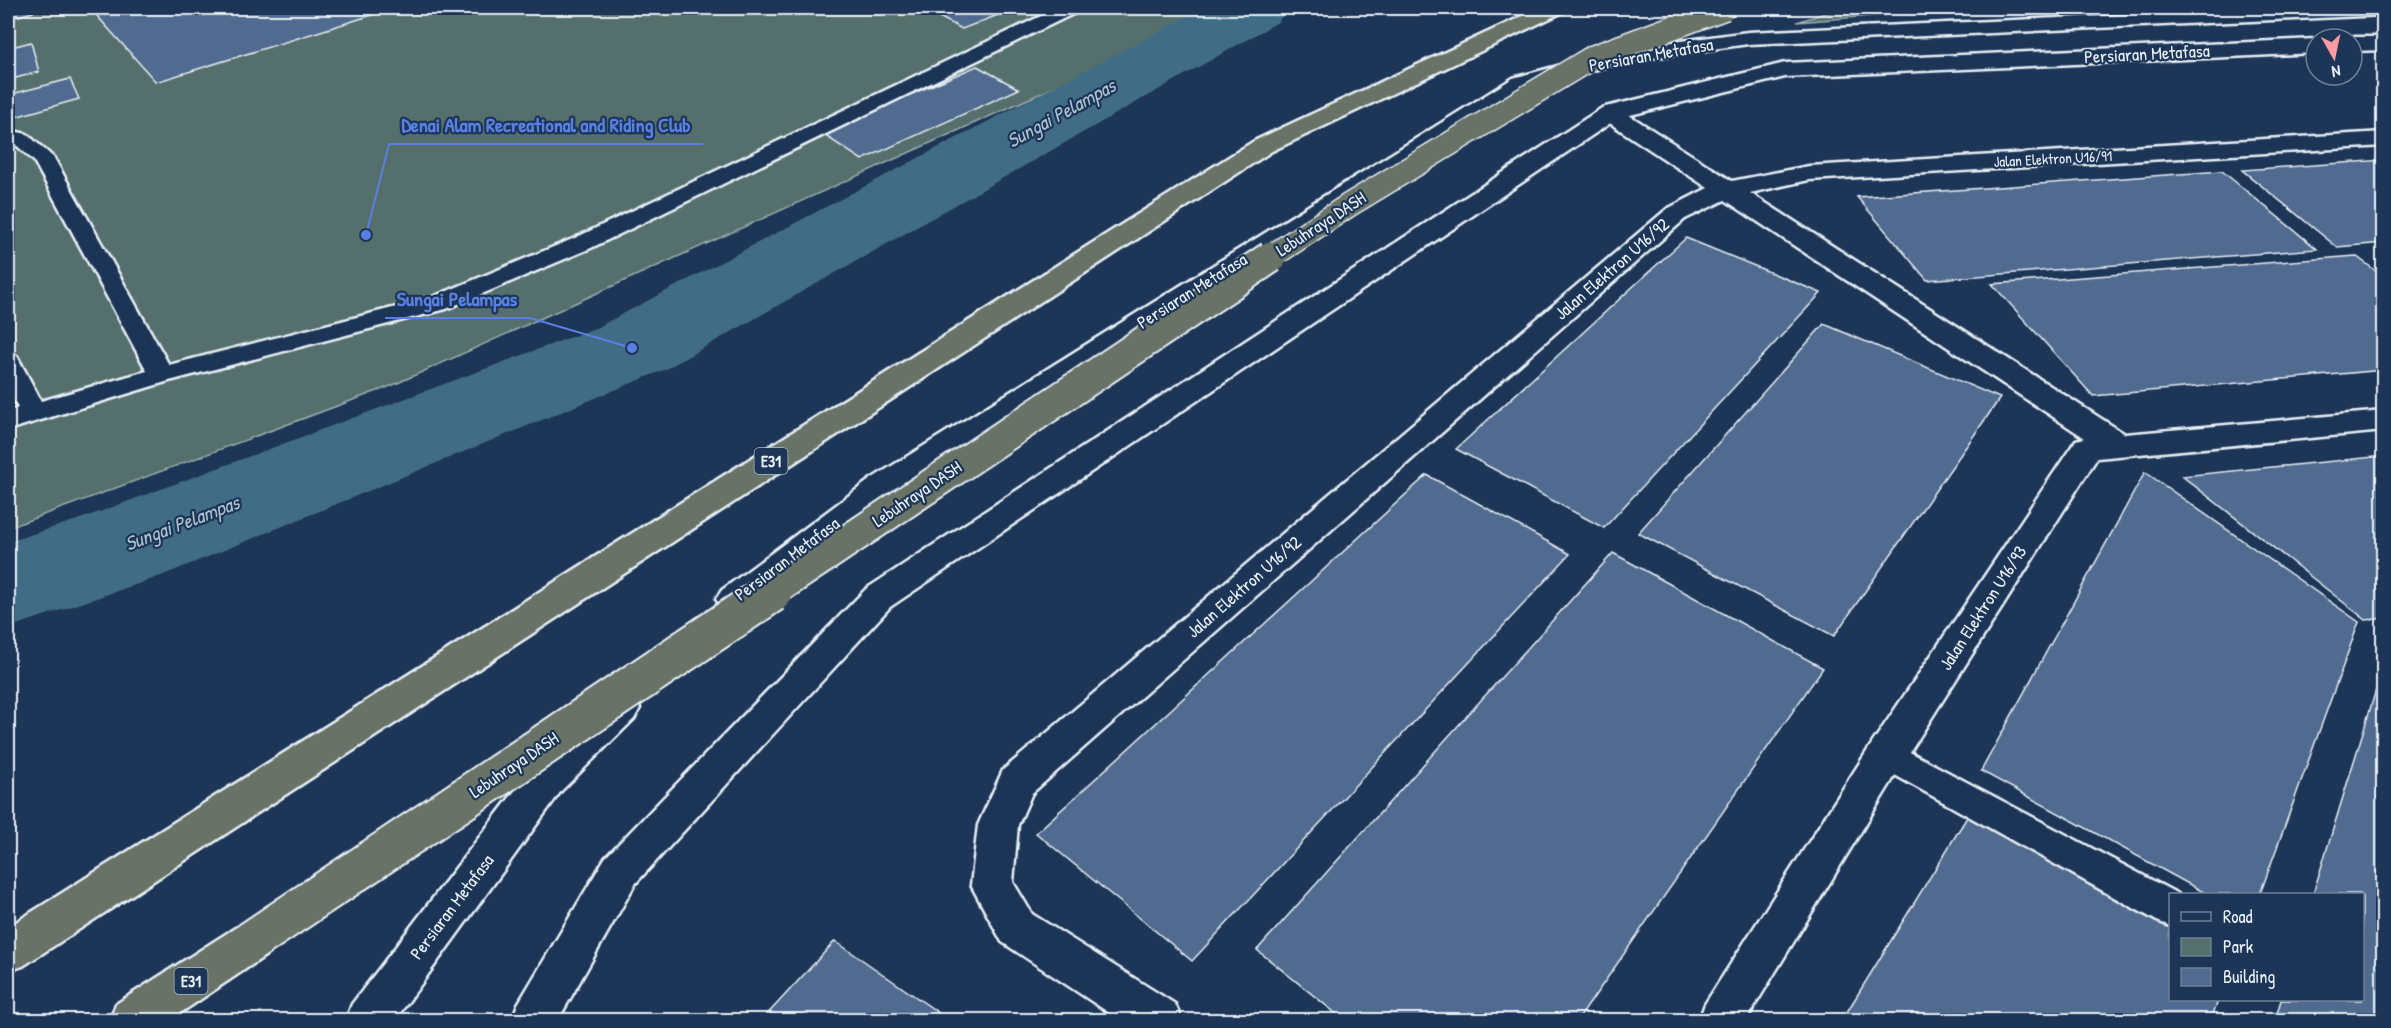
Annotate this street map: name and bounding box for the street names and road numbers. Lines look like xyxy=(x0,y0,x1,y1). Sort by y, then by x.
street label: Persiaran Metafasa xyxy=(1587,31,1715,78)
street label: Persiaran Metafasa xyxy=(2084,38,2210,69)
street label: Jalan Elektron U16/91 xyxy=(1993,145,2113,172)
street label: Lebuhraya DASH xyxy=(1271,185,1371,262)
street label: Jalan Elektron U16/92 xyxy=(1549,212,1675,325)
street label: Persiaran Metafasa xyxy=(1132,247,1252,334)
road number: E31 xyxy=(754,448,788,474)
street label: Lebuhraya DASH xyxy=(867,454,966,533)
street label: Persiaran Metafasa xyxy=(729,511,844,606)
street label: Jalan Elektron U16/92 xyxy=(1181,530,1307,643)
street label: Jalan Elektron U16/93 xyxy=(1933,541,2032,675)
street label: Lebuhraya DASH xyxy=(464,725,563,804)
street label: Persiaran Metafasa xyxy=(404,849,499,964)
road number: E31 xyxy=(174,968,207,994)

